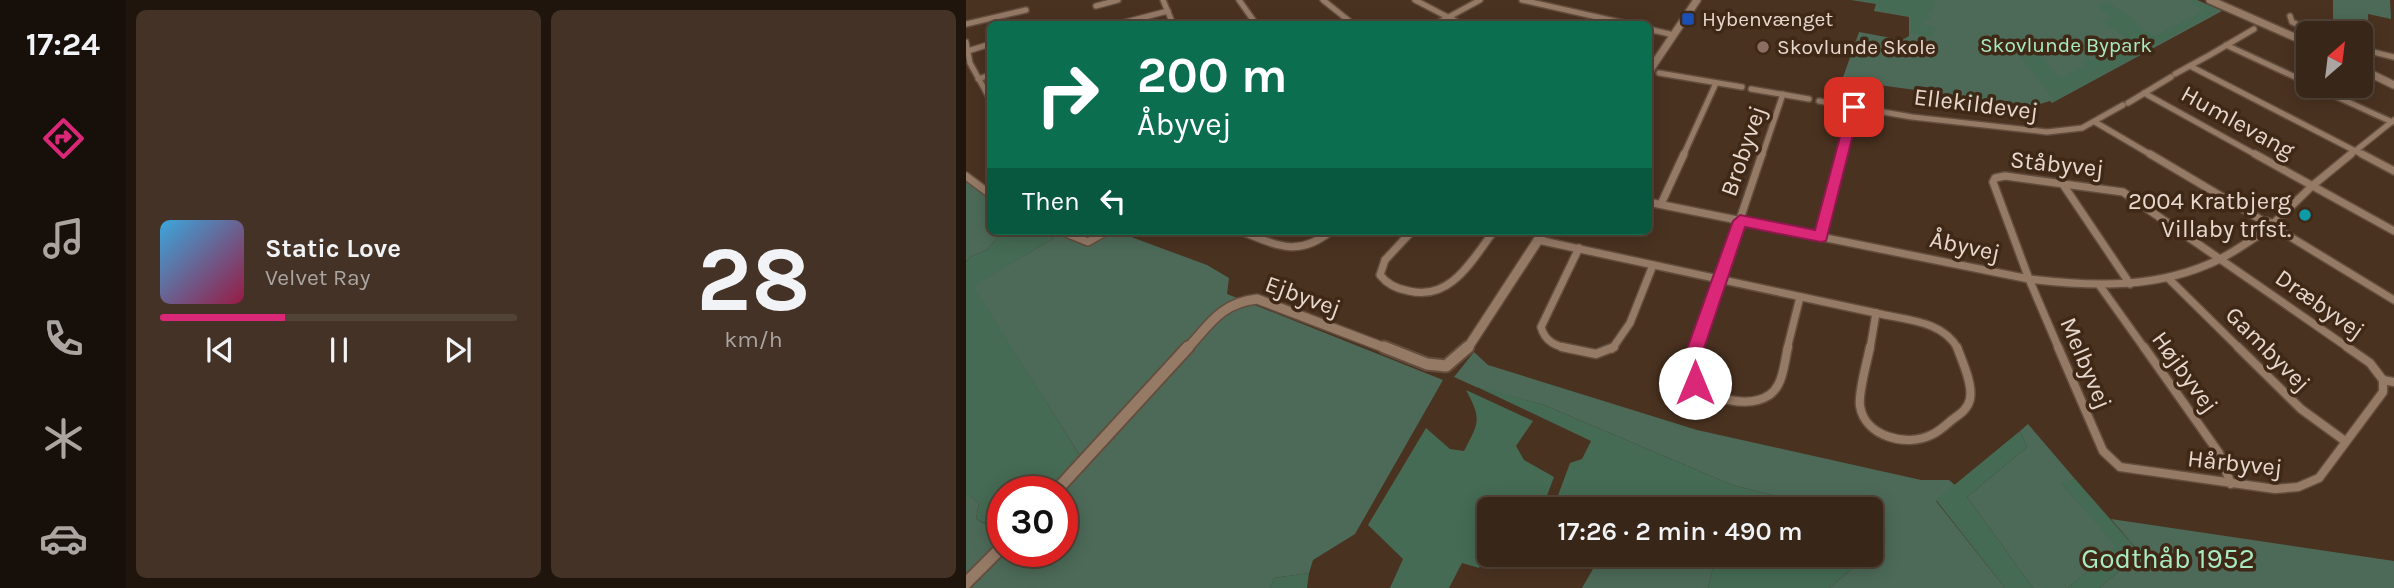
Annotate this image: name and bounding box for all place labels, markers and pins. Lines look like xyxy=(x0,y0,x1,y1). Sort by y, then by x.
place label: Hybenvænget xyxy=(1702,7,1833,31)
marker: Hybenvænget xyxy=(1680,11,1696,27)
place label: Skovlunde Skole xyxy=(1777,35,1936,59)
marker: Skovlunde Skole xyxy=(1755,39,1771,55)
pin xyxy=(1824,77,1884,137)
place label: 2004 Kratbjerg Villaby trfst. xyxy=(2128,187,2291,243)
marker: 2004 Kratbjerg Villaby trfst. xyxy=(2297,207,2313,223)

